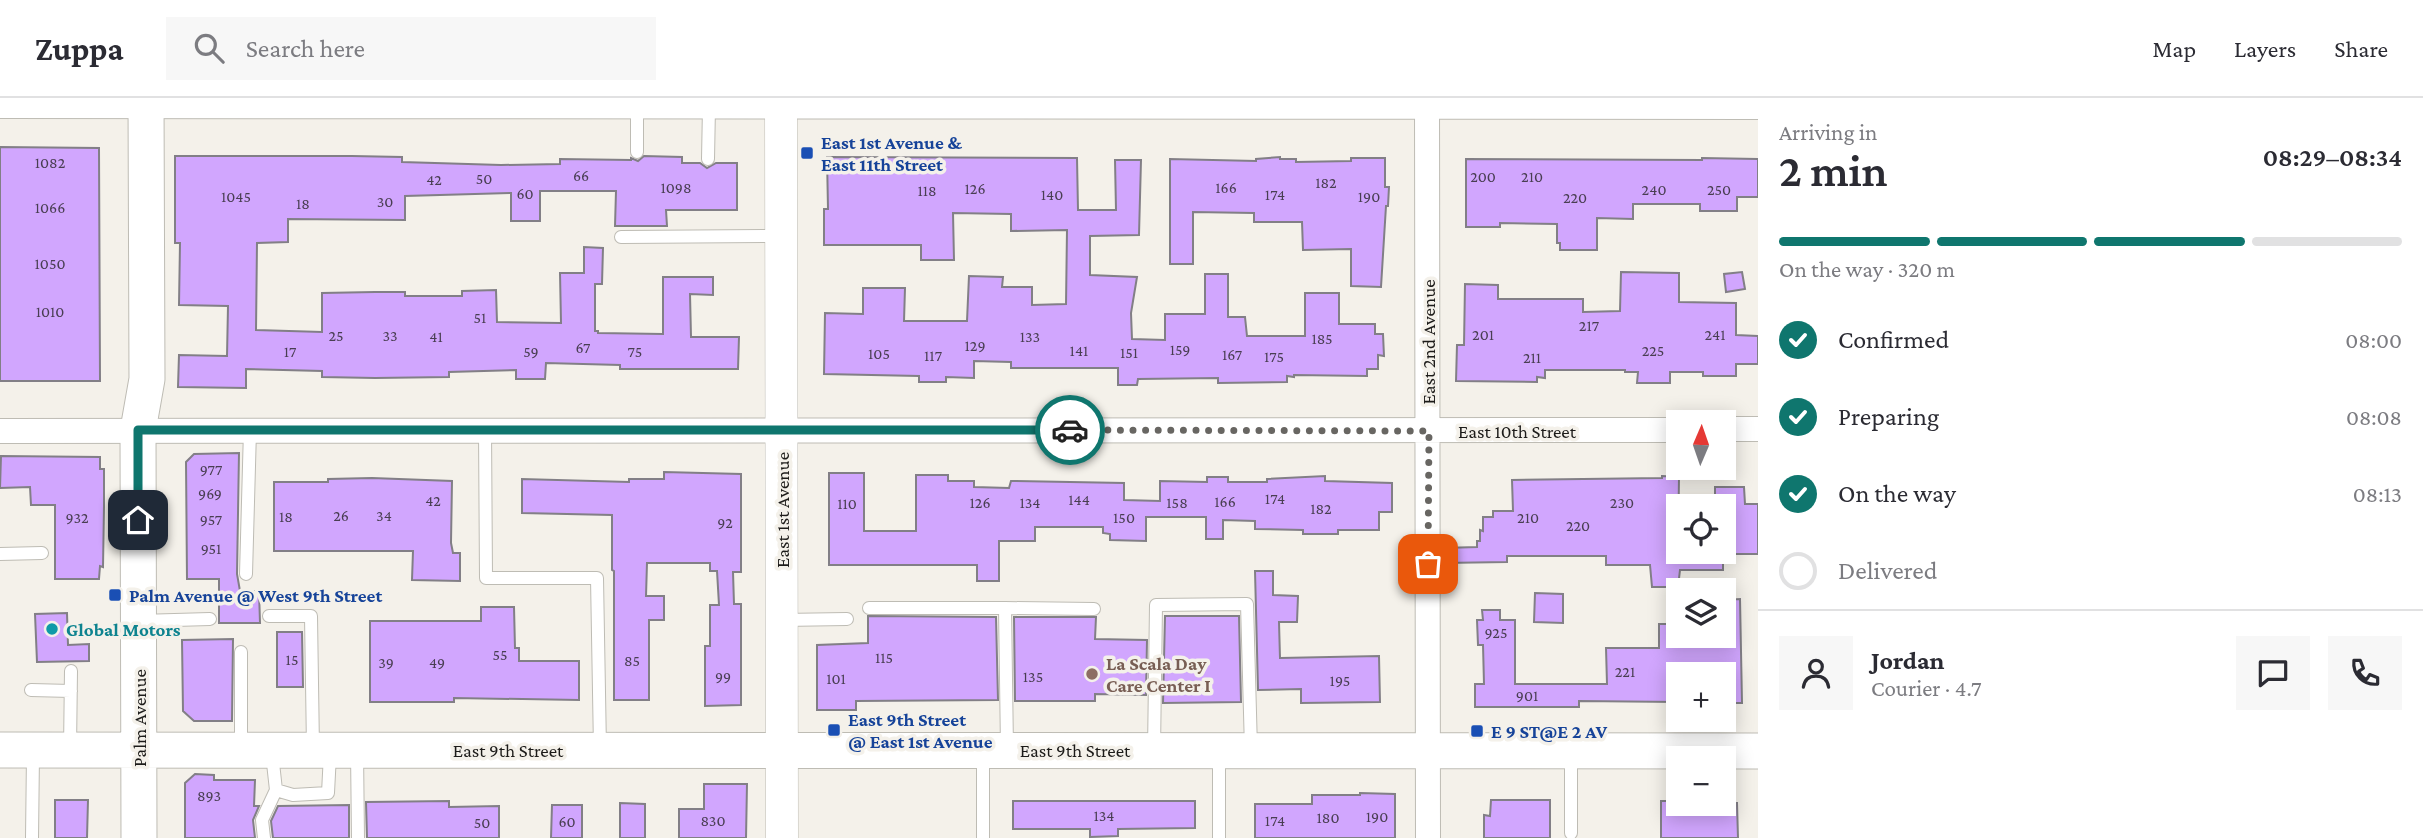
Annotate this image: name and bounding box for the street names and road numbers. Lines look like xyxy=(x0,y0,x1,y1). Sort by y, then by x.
street label: East 2nd Avenue xyxy=(1418,279,1439,405)
street label: East 10th Street xyxy=(1458,421,1577,442)
street label: East 1st Avenue xyxy=(772,452,793,568)
street label: Palm Avenue xyxy=(129,669,150,767)
street label: East 9th Street xyxy=(453,740,564,761)
street label: East 9th Street xyxy=(1020,740,1131,761)

